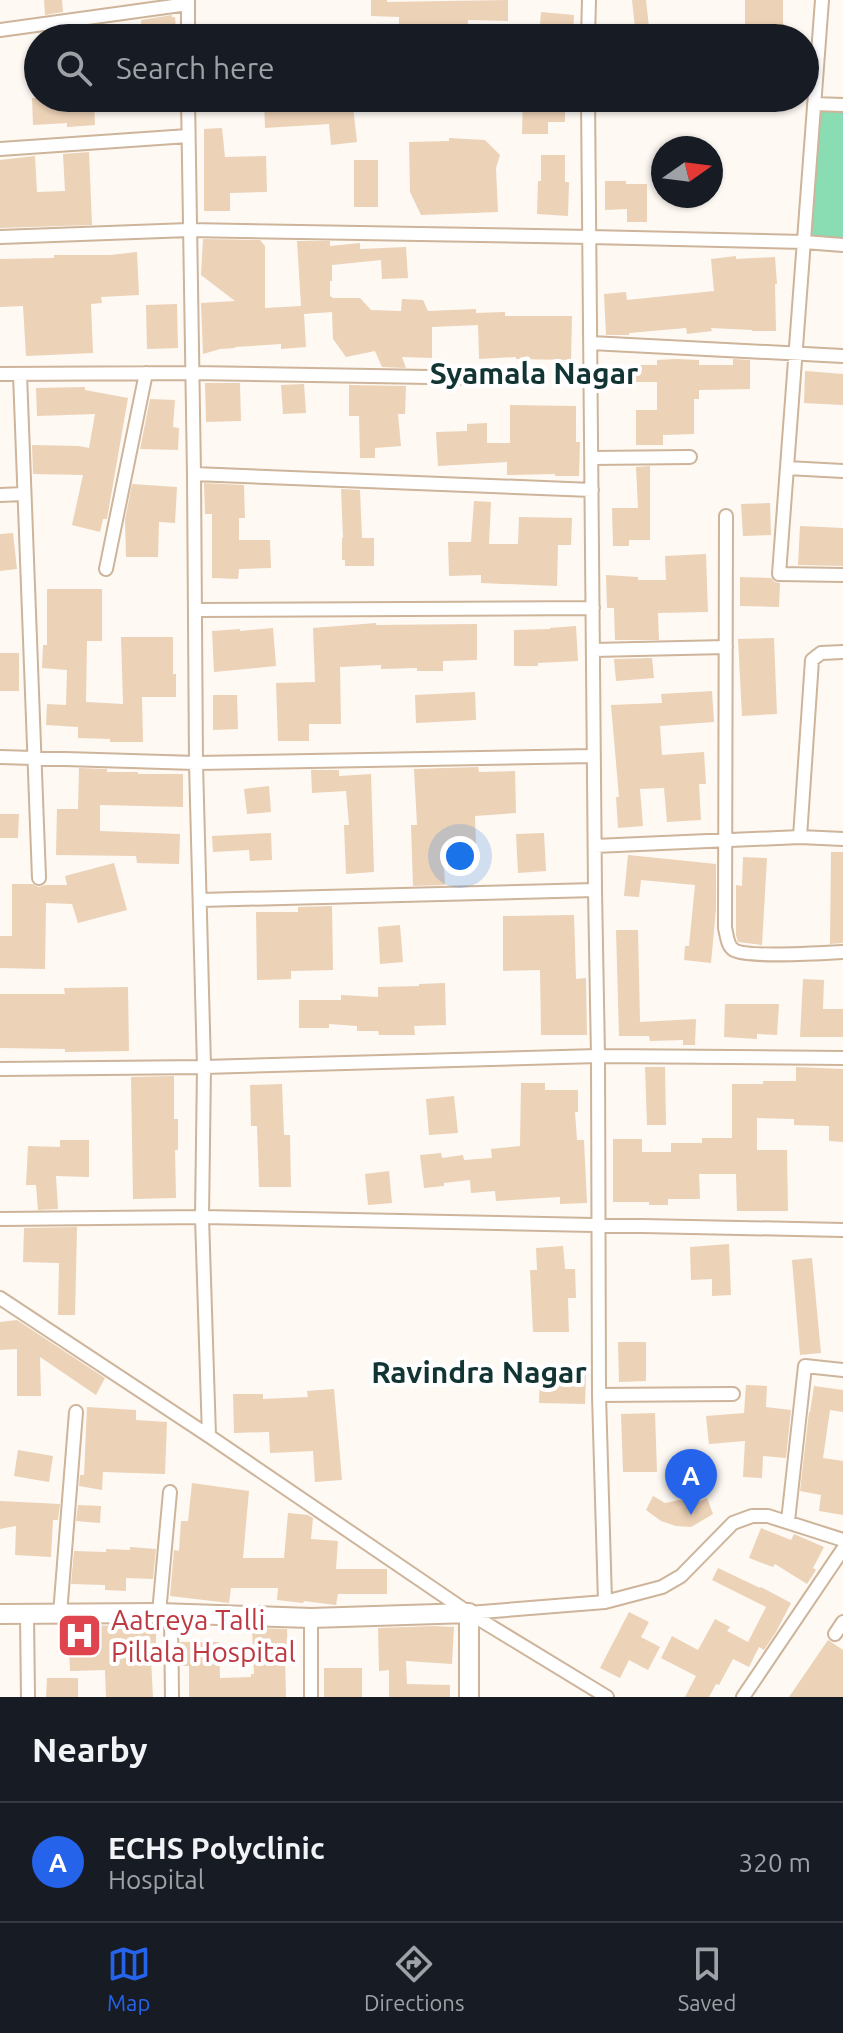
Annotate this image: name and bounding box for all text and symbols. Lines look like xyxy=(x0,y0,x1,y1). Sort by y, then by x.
search box xyxy=(24,24,819,112)
icon: search xyxy=(52,46,96,90)
text: Search here xyxy=(116,51,275,85)
north arrow xyxy=(651,136,723,208)
district label: Syamala Nagar xyxy=(430,356,639,390)
your location xyxy=(440,836,480,876)
district label: Ravindra Nagar xyxy=(371,1355,587,1389)
pin: A xyxy=(665,1449,717,1515)
place label: Aatreya Talli Pillala Hospital xyxy=(111,1604,296,1667)
hospital icon: Aatreya Talli Pillala Hospital xyxy=(56,1612,104,1660)
text: Nearby xyxy=(32,1730,147,1768)
text: ECHS Polyclinic xyxy=(108,1831,325,1865)
text: A xyxy=(49,1848,67,1877)
text: 320 m xyxy=(739,1848,811,1877)
text: Hospital xyxy=(108,1865,205,1894)
tab: Map xyxy=(107,1942,151,2015)
tab: Directions xyxy=(364,1942,464,2015)
tab: Saved xyxy=(678,1942,736,2015)

